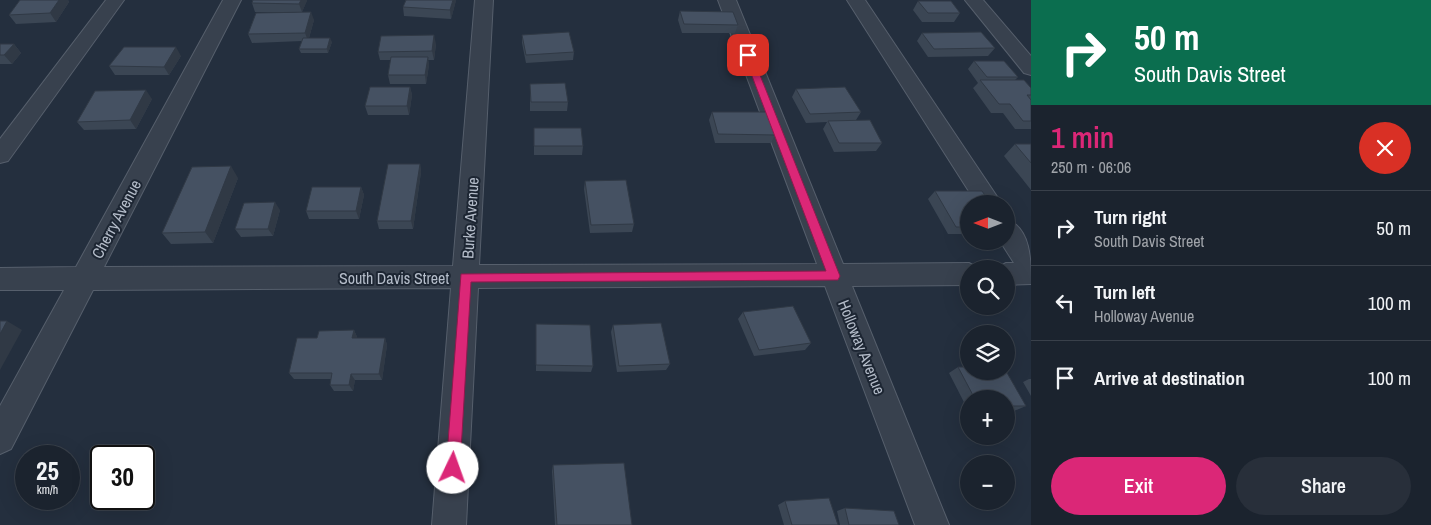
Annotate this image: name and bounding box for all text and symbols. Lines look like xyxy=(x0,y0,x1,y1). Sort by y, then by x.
text: 50 m xyxy=(1134,14,1199,61)
icon: right xyxy=(1051,20,1116,85)
pin xyxy=(727,34,769,76)
icon: arrive xyxy=(734,41,762,69)
text: South Davis Street xyxy=(1134,59,1285,89)
text: 1 min xyxy=(1051,117,1114,157)
button: close xyxy=(1359,122,1411,174)
text: 250 m · 06:06 xyxy=(1051,156,1131,178)
street label: Cherry Avenue xyxy=(86,176,146,262)
street label: Burke Avenue xyxy=(456,177,484,259)
north arrow xyxy=(960,195,1015,250)
map controls xyxy=(960,195,1015,510)
text: Turn right xyxy=(1094,204,1166,230)
icon: right xyxy=(1051,214,1079,242)
text: 50 m xyxy=(1376,215,1411,241)
text: South Davis Street xyxy=(1094,230,1204,252)
button: search xyxy=(960,260,1015,315)
street label: South Davis Street xyxy=(339,267,449,289)
text: Turn left xyxy=(1094,279,1155,305)
icon: left xyxy=(1051,289,1079,317)
text: 100 m xyxy=(1368,290,1411,316)
street label: Holloway Avenue xyxy=(833,296,891,398)
text: Holloway Avenue xyxy=(1094,305,1194,327)
button: layers xyxy=(960,325,1015,380)
icon: arrive xyxy=(1051,364,1079,392)
text: Arrive at destination xyxy=(1094,365,1245,391)
text: 100 m xyxy=(1368,365,1411,391)
button: + xyxy=(960,390,1015,445)
position arrow xyxy=(426,441,478,493)
speed limit sign: 30 xyxy=(90,445,155,510)
text: 25 xyxy=(36,454,59,488)
button: − xyxy=(960,455,1015,510)
button: Exit xyxy=(1051,457,1226,515)
button: Share xyxy=(1236,457,1411,515)
text: km/h xyxy=(37,482,58,498)

